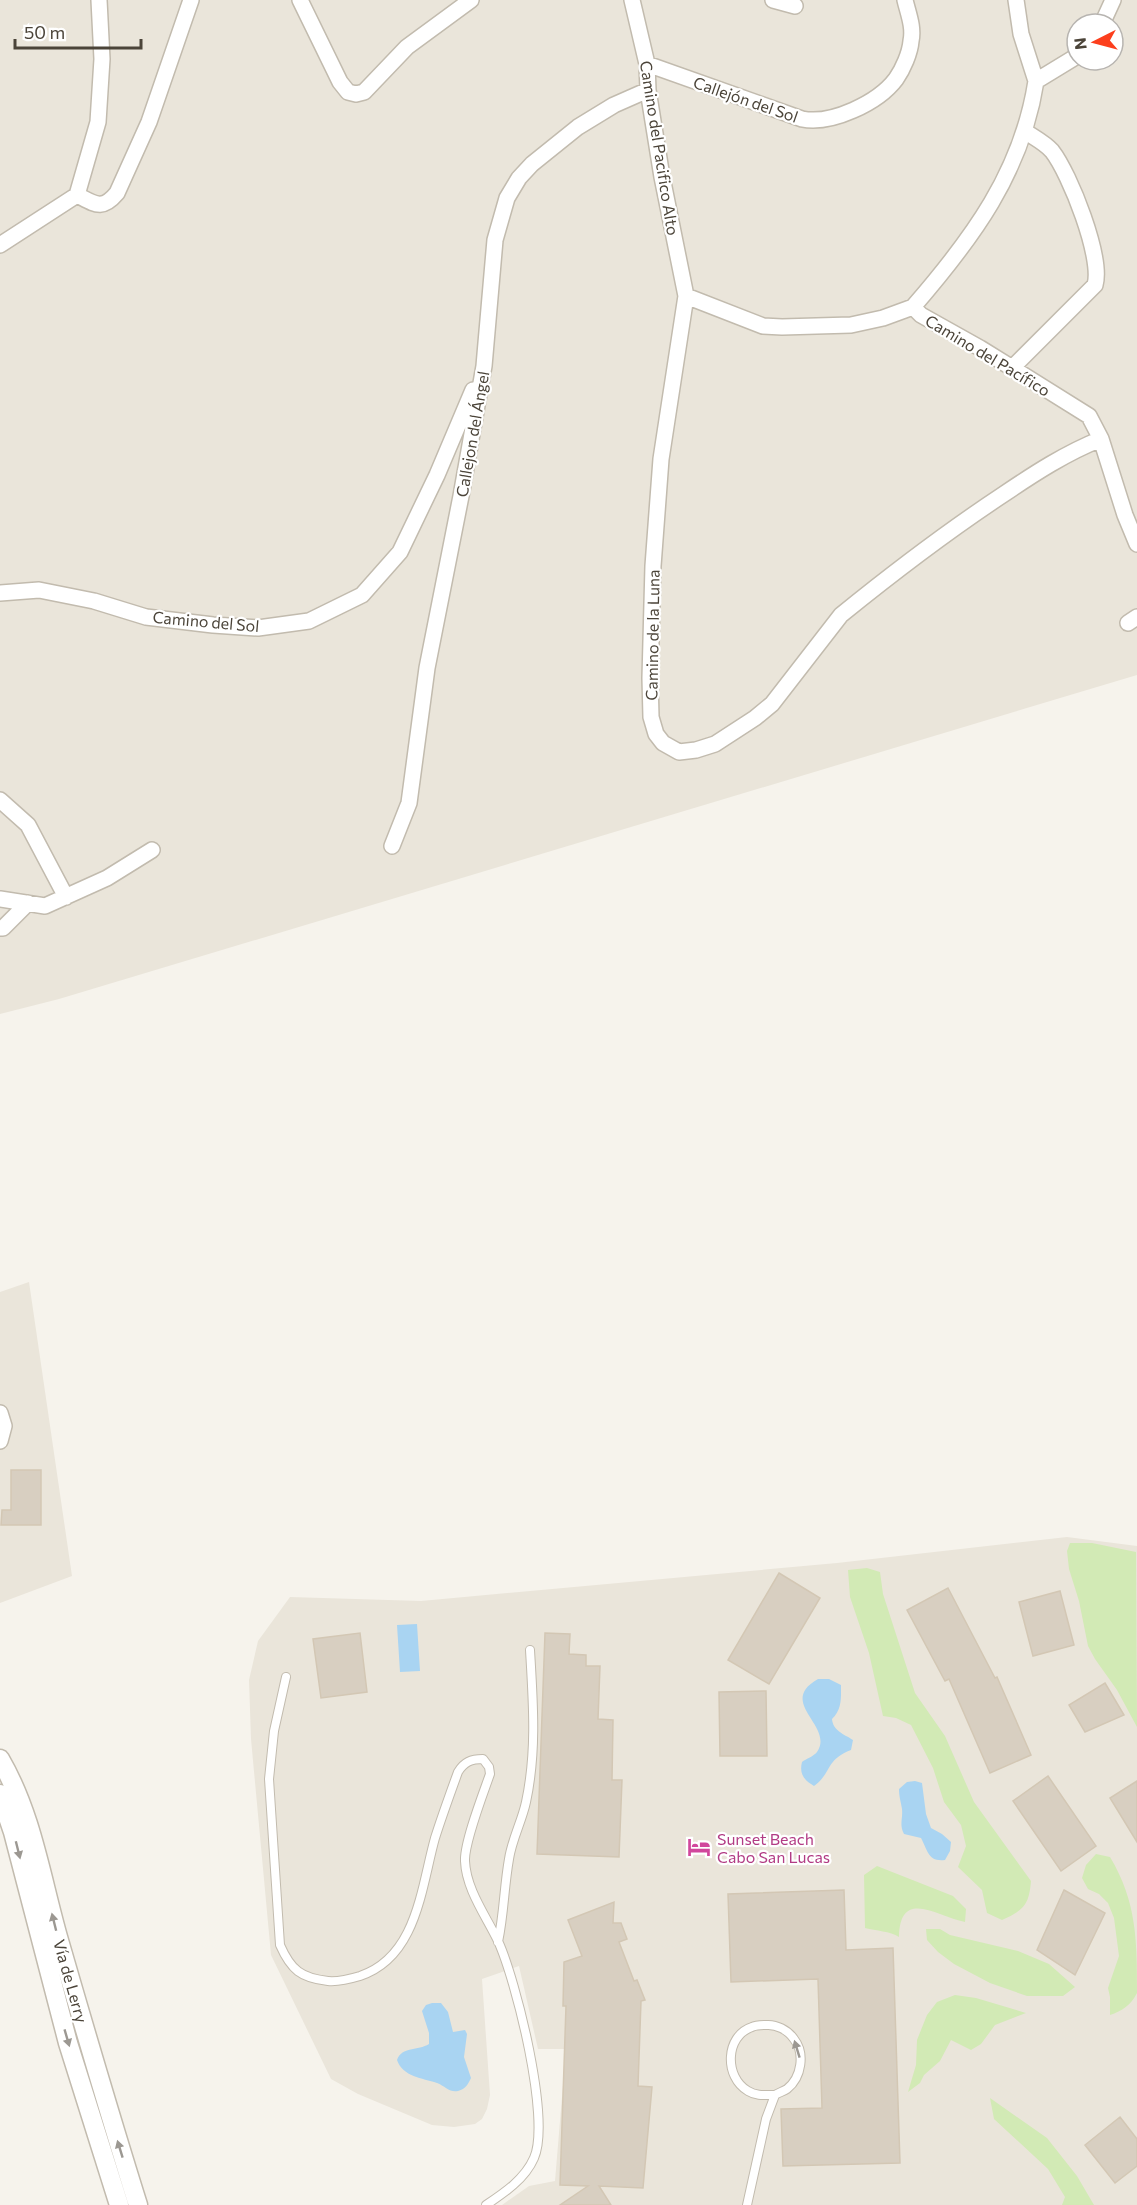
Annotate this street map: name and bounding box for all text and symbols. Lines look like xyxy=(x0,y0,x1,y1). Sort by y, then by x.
scale bar xyxy=(15,12,141,50)
north arrow xyxy=(1065,12,1125,72)
text: 50 m xyxy=(24,21,65,43)
text: N xyxy=(1070,37,1090,51)
street label: Camino del Pacifico Alto xyxy=(637,59,683,237)
street label: Callejón del Sol xyxy=(691,72,801,126)
street label: Camino del Pacífico xyxy=(922,310,1054,400)
street label: Callejon del Ángel xyxy=(452,369,492,499)
street label: Camino de la Luna xyxy=(641,569,663,701)
street label: Camino del Sol xyxy=(152,607,260,635)
place label: Sunset Beach Cabo San Lucas xyxy=(717,1829,830,1866)
hotel icon: Sunset Beach Cabo San Lucas xyxy=(686,1834,712,1860)
one-way arrow xyxy=(13,1841,23,1859)
one-way arrow xyxy=(49,1913,58,1931)
street label: Vía de Lerry xyxy=(50,1937,92,2025)
one-way arrow xyxy=(63,2030,72,2048)
one-way arrow xyxy=(792,2040,801,2058)
one-way arrow xyxy=(115,2140,125,2158)

